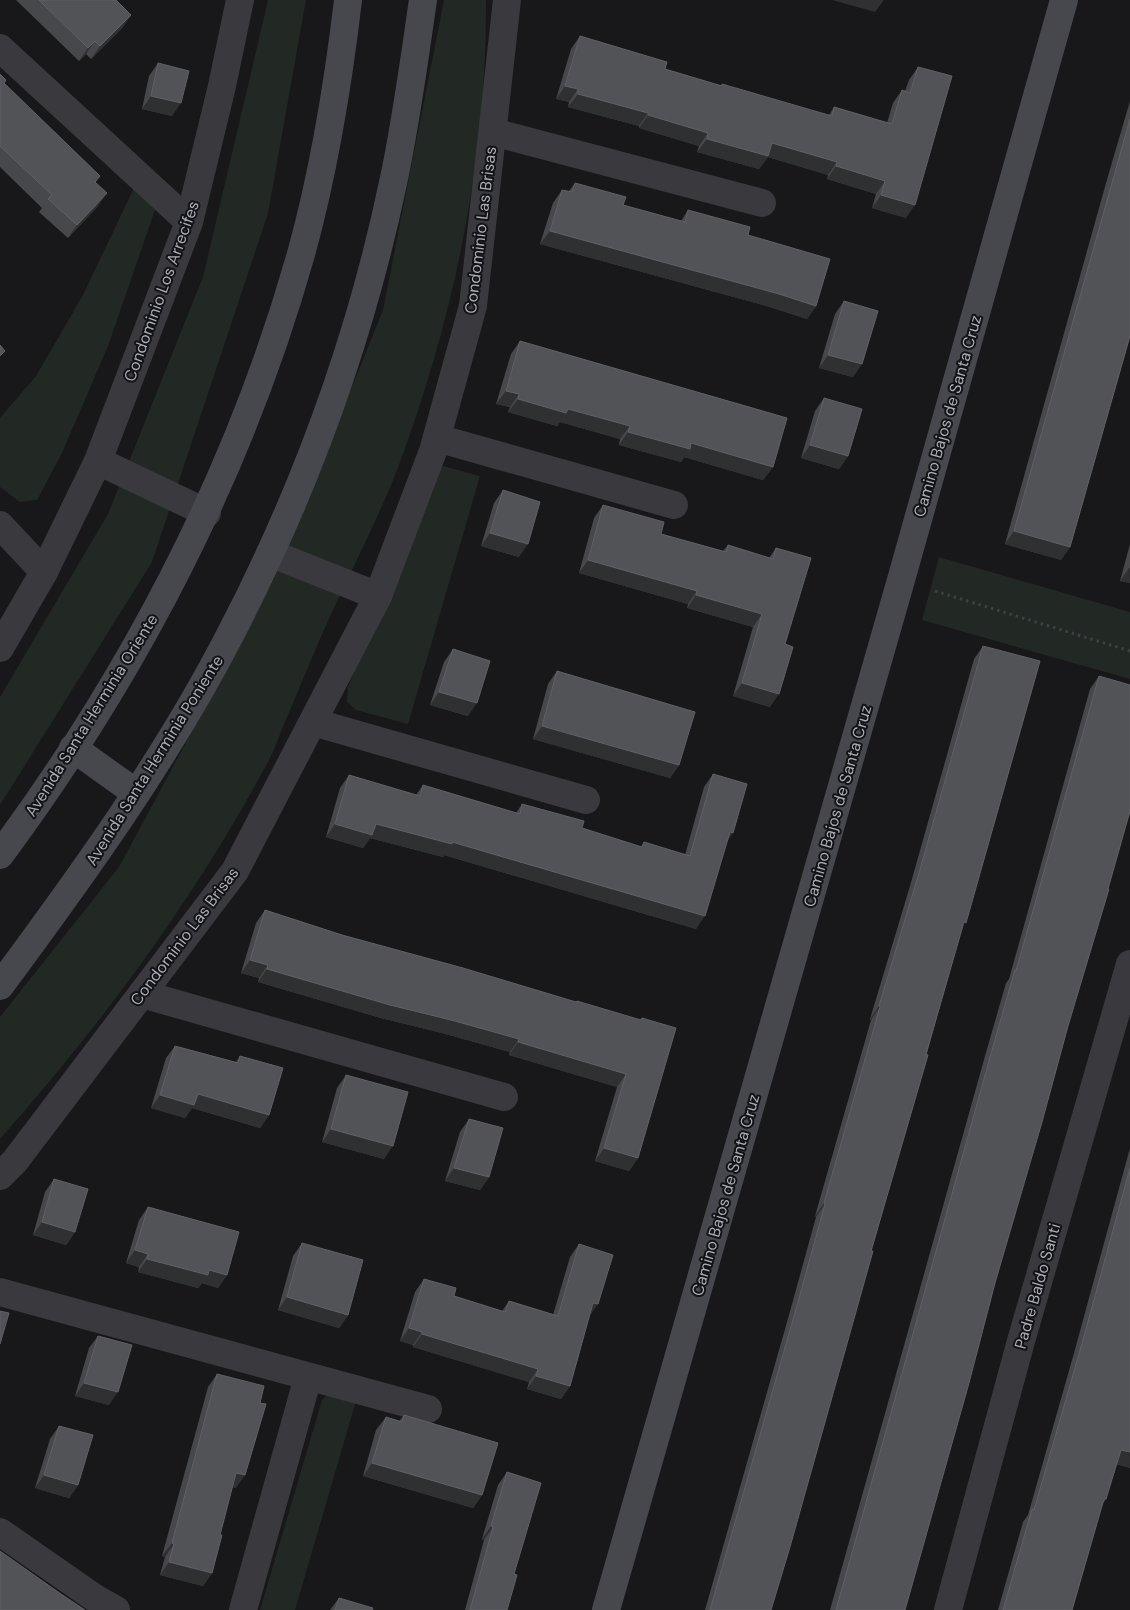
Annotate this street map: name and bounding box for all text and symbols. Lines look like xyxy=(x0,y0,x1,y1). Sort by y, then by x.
street label: Condominio Las Brisas xyxy=(460,145,501,315)
street label: Condominio Los Arrecifes xyxy=(119,198,204,384)
street label: Camino Bajos de Santa Cruz xyxy=(909,313,986,519)
street label: Avenida Santa Herminia Oriente xyxy=(20,610,163,820)
street label: Avenida Santa Herminia Poniente xyxy=(81,651,228,869)
street label: Camino Bajos de Santa Cruz xyxy=(799,703,876,909)
street label: Condominio Las Brisas xyxy=(125,863,243,1010)
street label: Camino Bajos de Santa Cruz xyxy=(687,1092,764,1298)
street label: Padre Baldo Santi xyxy=(1010,1221,1065,1351)

